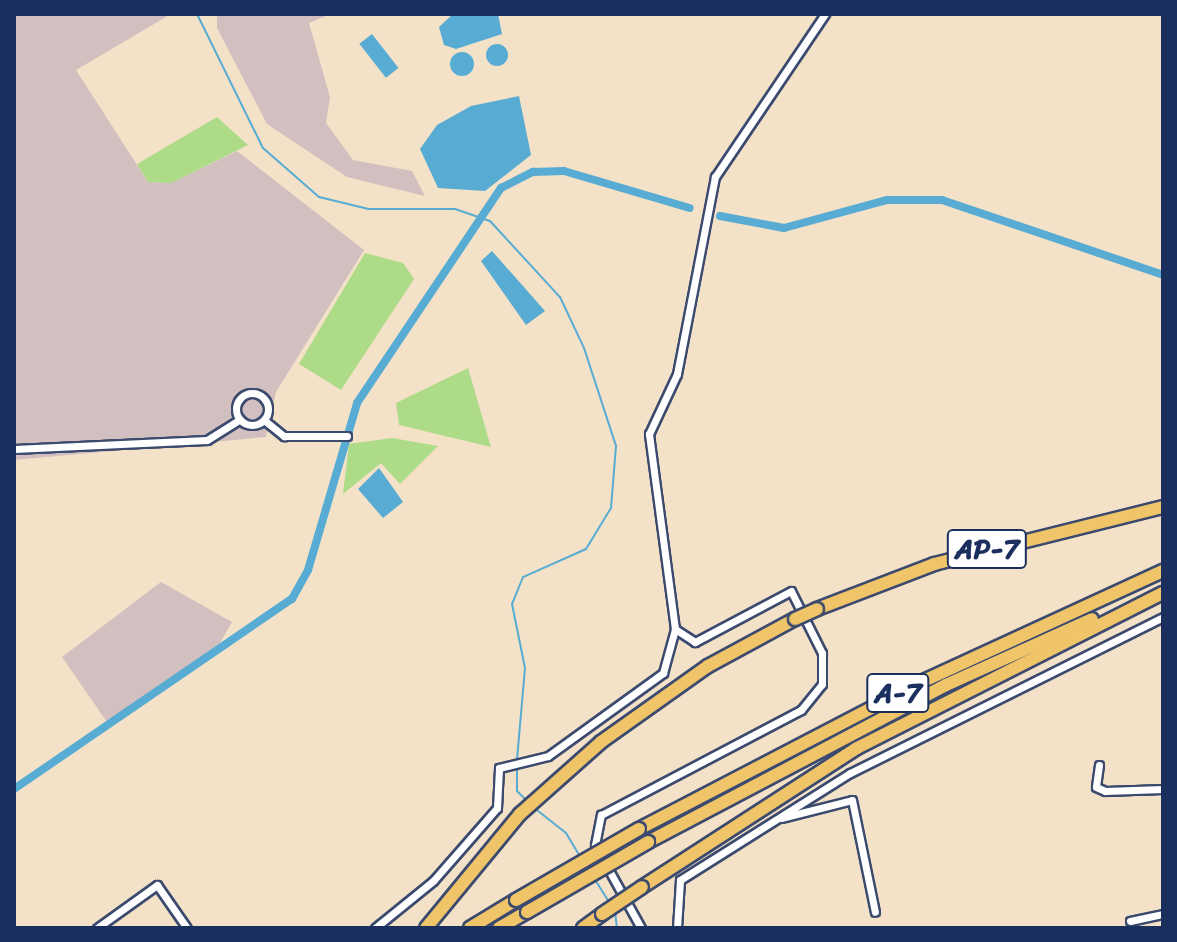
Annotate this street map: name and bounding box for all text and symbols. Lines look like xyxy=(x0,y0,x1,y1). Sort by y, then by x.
road number: AP-7 xyxy=(945,525,1029,573)
road number: A-7 xyxy=(866,669,930,717)

